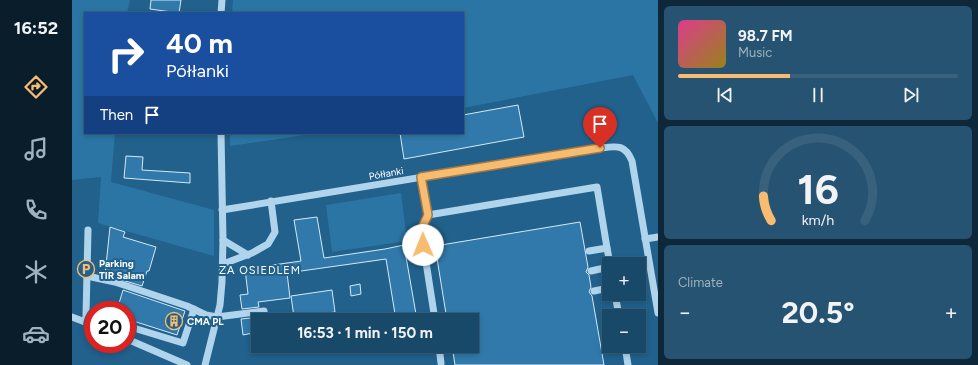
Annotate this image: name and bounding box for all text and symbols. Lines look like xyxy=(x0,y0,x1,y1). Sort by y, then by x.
text: 16:52 xyxy=(14,17,58,39)
text: 40 m xyxy=(166,26,233,60)
text: 98.7 FM xyxy=(738,27,793,45)
icon: right xyxy=(100,28,152,80)
text: Music xyxy=(738,45,772,60)
text: Półłanki xyxy=(166,60,229,82)
icon: directions xyxy=(22,73,50,101)
icon: previous xyxy=(714,84,736,106)
icon: pause xyxy=(807,84,829,106)
icon: next xyxy=(900,84,922,106)
icon: arrive xyxy=(141,104,163,126)
text: Then xyxy=(100,106,133,124)
pin xyxy=(583,107,617,148)
icon: arrive xyxy=(589,113,611,135)
icon: music xyxy=(22,135,50,163)
text: 16 xyxy=(797,163,839,213)
street label: Półłanki xyxy=(368,164,404,183)
icon: phone xyxy=(22,196,50,224)
text: km/h xyxy=(802,210,834,228)
position arrow xyxy=(402,224,444,266)
place label: Parking TIR Salam xyxy=(99,257,145,282)
map controls xyxy=(602,257,646,353)
button: + xyxy=(602,257,646,301)
icon: climate xyxy=(22,258,50,286)
parking icon: Parking TIR Salam xyxy=(76,259,96,279)
district label: ZA OSIEDLEM xyxy=(219,264,301,277)
text: Climate xyxy=(678,275,723,290)
text: 20.5° xyxy=(781,294,855,331)
text: − xyxy=(678,299,692,326)
text: + xyxy=(944,299,958,326)
speed limit sign: 20 xyxy=(84,301,136,353)
button: − xyxy=(602,309,646,353)
building icon: CMA PL xyxy=(164,311,184,331)
place label: CMA PL xyxy=(187,315,224,328)
icon: car xyxy=(22,320,50,348)
text: 16:53 · 1 min · 150 m xyxy=(297,324,433,342)

